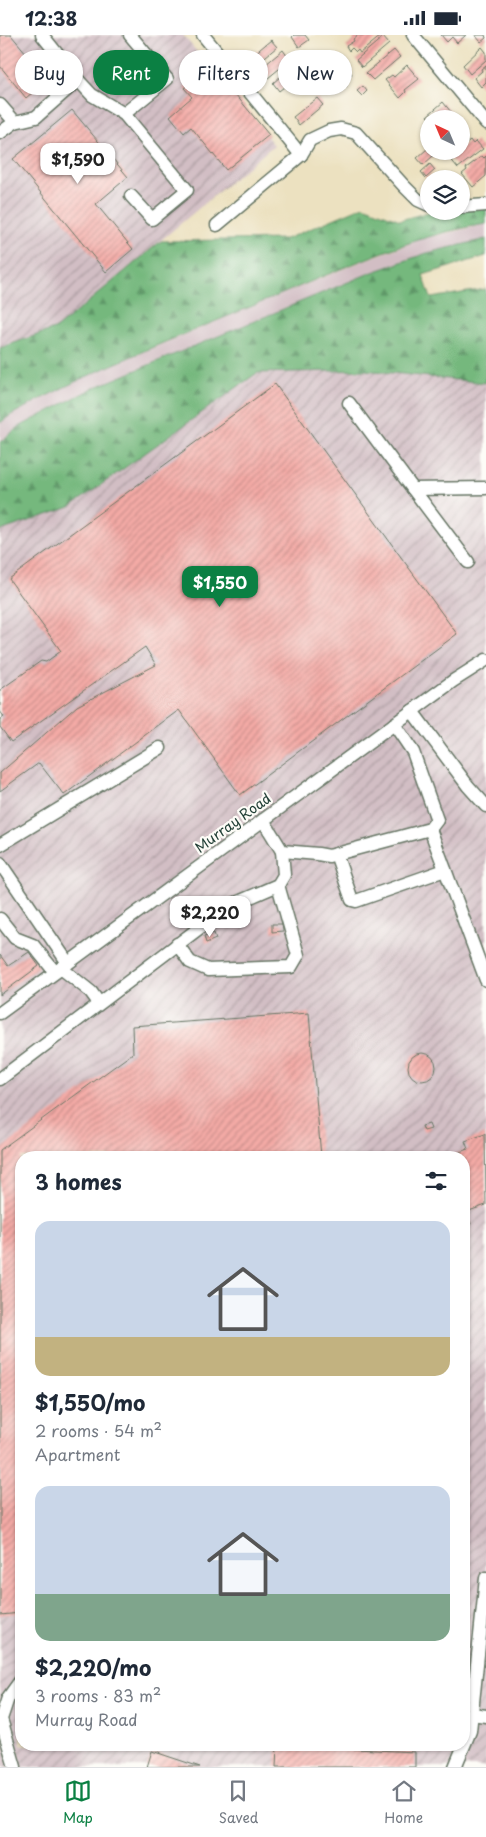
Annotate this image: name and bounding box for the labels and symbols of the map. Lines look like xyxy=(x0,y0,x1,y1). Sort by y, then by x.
north arrow xyxy=(420,110,470,160)
pin: $1,590 xyxy=(37,143,119,185)
pin: $1,550 xyxy=(179,565,261,608)
street label: Murray Road xyxy=(190,788,275,857)
pin: $2,220 xyxy=(169,895,251,938)

